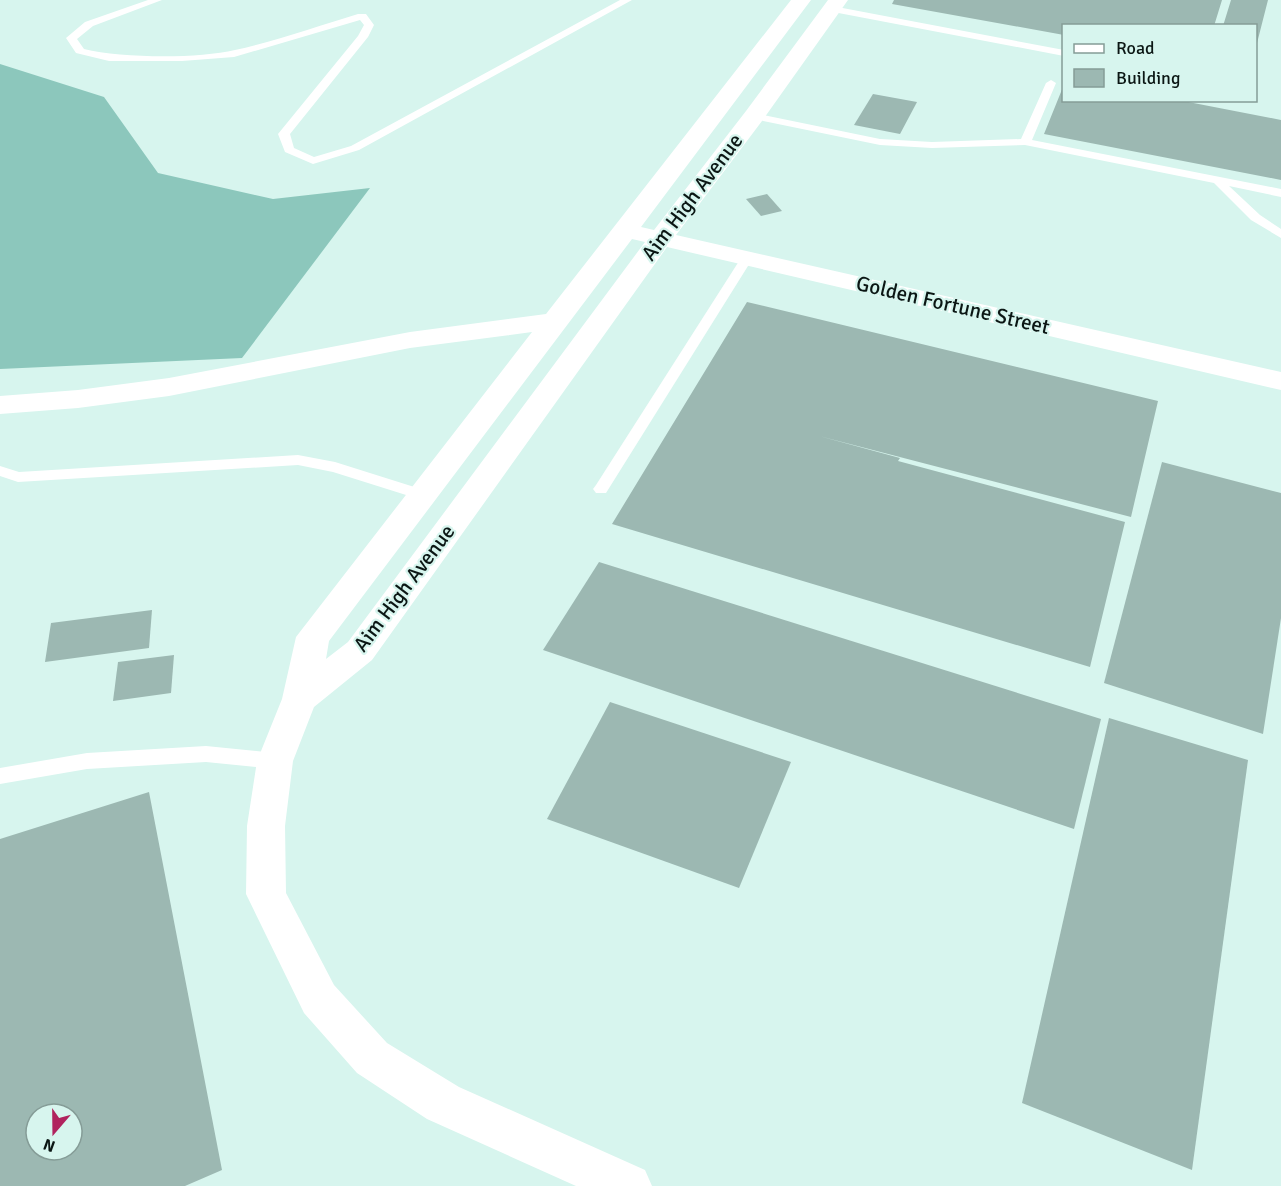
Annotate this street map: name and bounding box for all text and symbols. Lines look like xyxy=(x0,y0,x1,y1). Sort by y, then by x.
legend xyxy=(1062,24,1257,102)
text: Road xyxy=(1116,37,1155,59)
text: Building xyxy=(1116,67,1180,89)
street label: Aim High Avenue xyxy=(636,128,748,266)
street label: Golden Fortune Street xyxy=(854,270,1052,340)
street label: Aim High Avenue xyxy=(348,519,460,657)
north arrow xyxy=(24,1102,84,1162)
text: N xyxy=(41,1134,58,1156)

